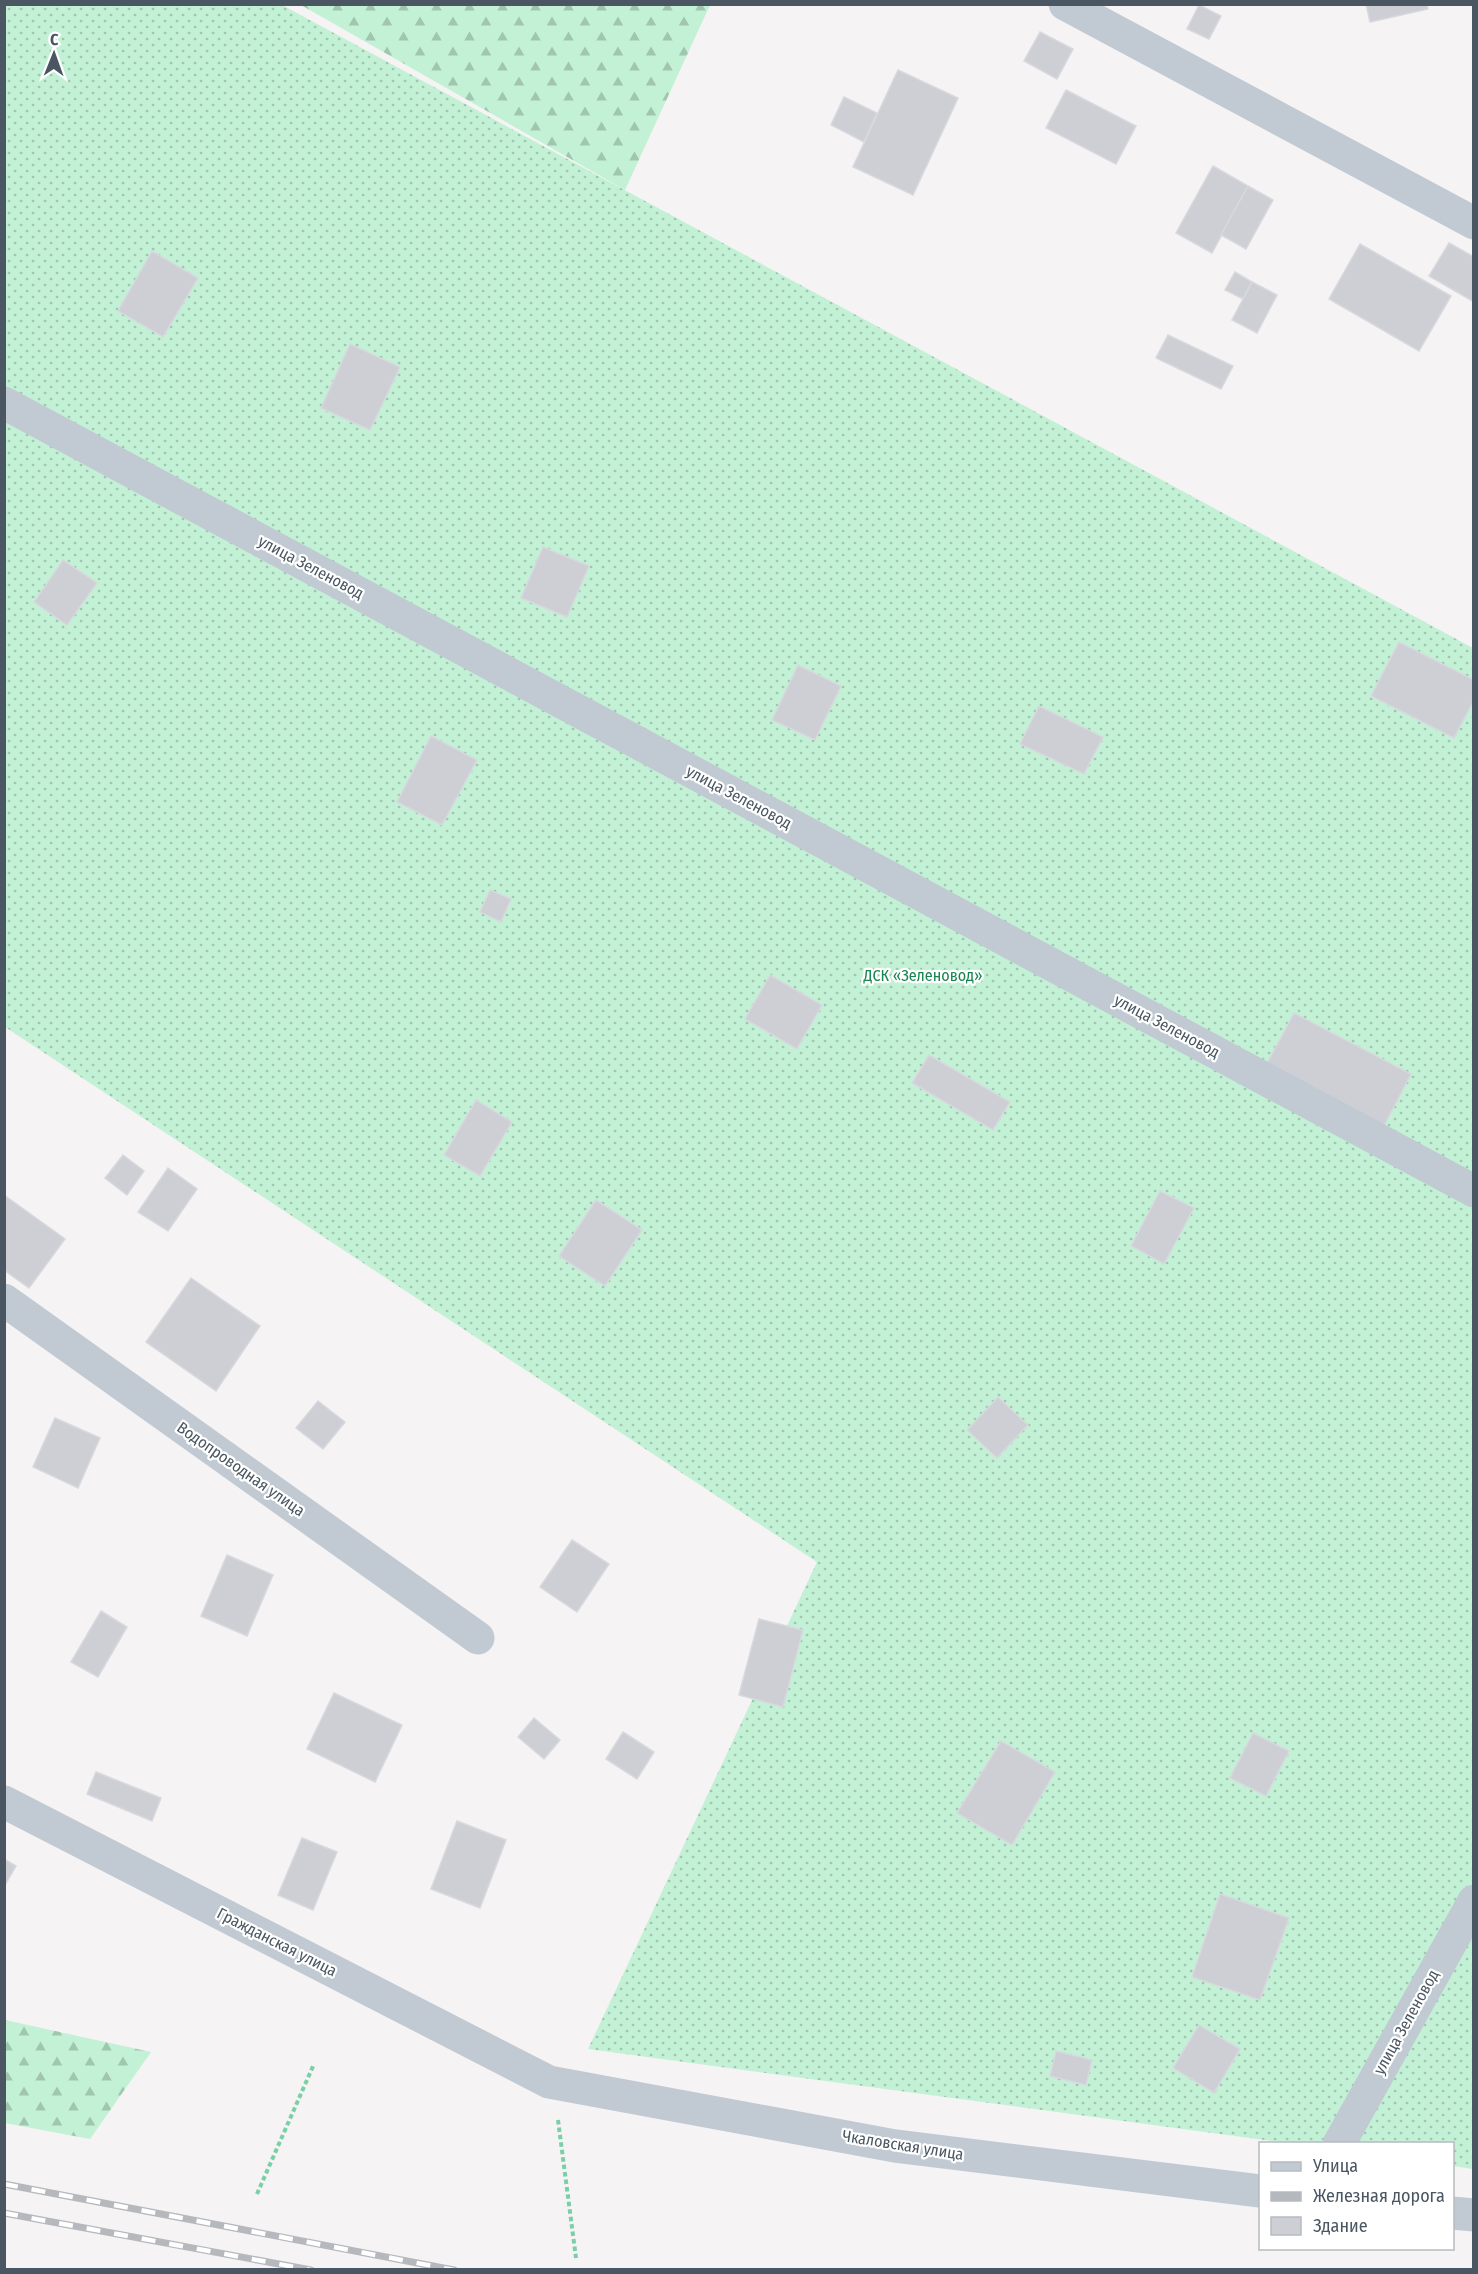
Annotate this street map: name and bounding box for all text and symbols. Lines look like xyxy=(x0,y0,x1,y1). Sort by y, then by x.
north arrow xyxy=(24,24,84,84)
text: С xyxy=(50,30,59,49)
street label: улица Зеленовод xyxy=(255,531,367,603)
street label: улица Зеленовод xyxy=(683,761,795,833)
park label: ДСК «Зеленовод» xyxy=(863,966,983,985)
street label: улица Зеленовод xyxy=(1111,990,1223,1062)
street label: Водопроводная улица xyxy=(174,1418,309,1520)
street label: Гражданская улица xyxy=(214,1904,340,1980)
street label: улица Зеленовод xyxy=(1369,1966,1443,2078)
street label: Чкаловская улица xyxy=(841,2126,965,2164)
legend xyxy=(1259,2142,1454,2250)
text: Улица xyxy=(1312,2155,1358,2177)
text: Железная дорога xyxy=(1313,2185,1445,2207)
text: Здание xyxy=(1313,2215,1368,2237)

